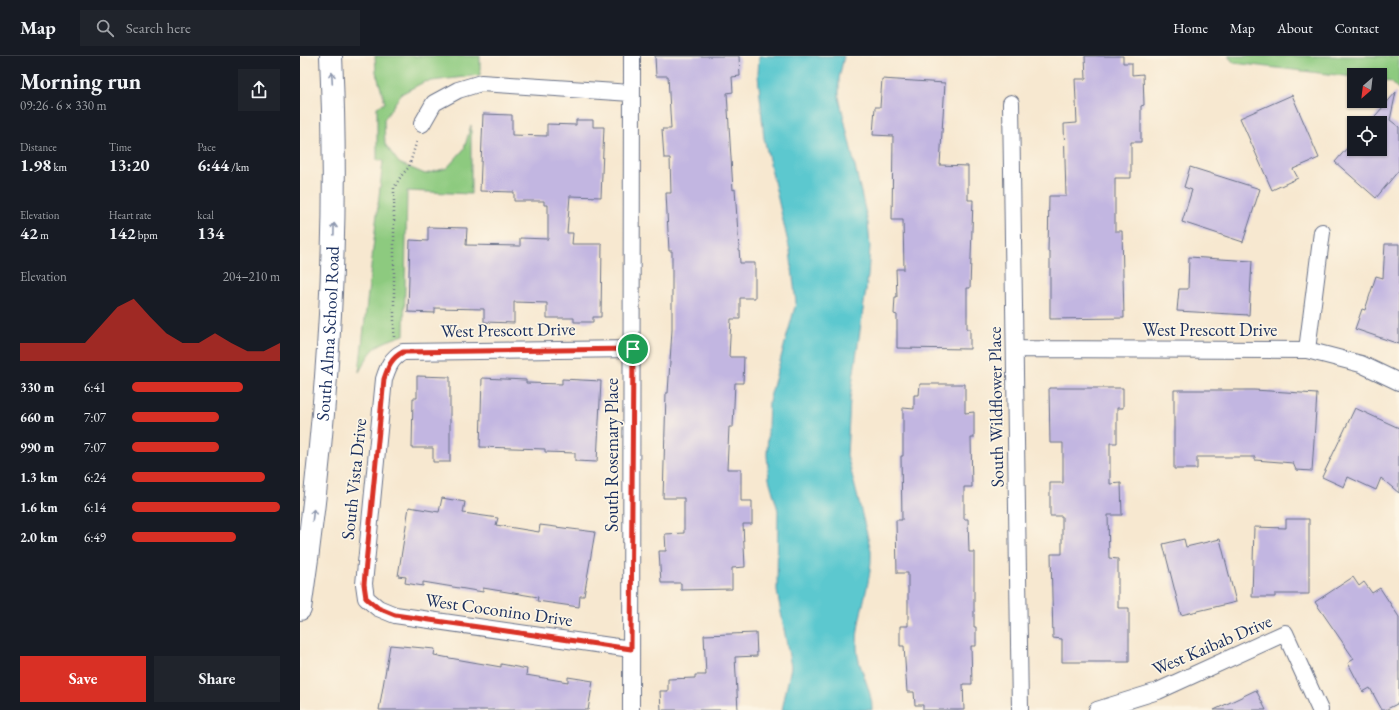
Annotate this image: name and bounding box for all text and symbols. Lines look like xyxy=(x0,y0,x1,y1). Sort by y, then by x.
search box xyxy=(80,10,360,46)
text: Map xyxy=(20,15,56,40)
icon: search xyxy=(94,17,116,39)
text: Search here xyxy=(126,18,191,37)
text: Home xyxy=(1173,19,1208,37)
text: Map xyxy=(1230,19,1255,37)
text: About xyxy=(1277,19,1313,37)
text: Contact xyxy=(1335,19,1379,37)
text: Morning run xyxy=(20,67,141,96)
north arrow xyxy=(1347,68,1387,108)
map controls xyxy=(1347,68,1387,156)
button: share xyxy=(238,69,280,111)
one-way arrow xyxy=(329,72,336,85)
text: 09:26 · 6 × 330 m xyxy=(20,97,107,114)
button: locate xyxy=(1347,116,1387,156)
text: Distance xyxy=(20,140,57,154)
text: Time xyxy=(109,140,132,154)
text: Pace xyxy=(197,140,216,154)
text: 1.98 xyxy=(20,154,51,176)
text: 13:20 xyxy=(109,154,149,176)
text: 6:44 xyxy=(197,154,229,176)
text: km xyxy=(51,160,67,174)
text: /km xyxy=(229,160,249,174)
text: Elevation xyxy=(20,208,60,222)
text: Heart rate xyxy=(109,208,151,222)
text: kcal xyxy=(197,208,214,222)
text: 42 xyxy=(20,222,38,244)
text: 142 xyxy=(109,222,136,244)
text: 134 xyxy=(197,222,224,244)
one-way arrow xyxy=(330,223,337,236)
text: m xyxy=(38,228,49,242)
text: bpm xyxy=(136,228,158,242)
street label: South Alma School Road xyxy=(310,245,344,422)
text: Elevation xyxy=(20,268,67,285)
text: 204–210 m xyxy=(223,268,280,285)
street label: West Prescott Drive xyxy=(440,317,576,342)
street label: West Prescott Drive xyxy=(1143,318,1277,341)
street label: South Wildflower Place xyxy=(983,326,1008,488)
pin xyxy=(616,332,650,366)
icon: arrive xyxy=(622,338,644,360)
street label: South Rosemary Place xyxy=(600,378,623,532)
text: 330 m xyxy=(20,379,54,396)
text: 6:41 xyxy=(84,379,106,396)
text: 660 m xyxy=(20,409,54,426)
text: 7:07 xyxy=(84,409,106,426)
street label: South Vista Drive xyxy=(336,417,371,541)
text: 990 m xyxy=(20,439,54,456)
text: 7:07 xyxy=(84,439,106,456)
text: 1.3 km xyxy=(20,469,58,486)
text: 6:24 xyxy=(84,469,106,486)
text: 1.6 km xyxy=(20,499,58,516)
text: 6:14 xyxy=(84,499,106,516)
one-way arrow xyxy=(309,509,317,522)
text: 2.0 km xyxy=(20,529,58,546)
text: 6:49 xyxy=(84,529,106,546)
street label: West Coconino Drive xyxy=(424,588,574,631)
street label: West Kaibab Drive xyxy=(1148,609,1275,680)
button: Save xyxy=(20,656,146,702)
button: Share xyxy=(154,656,280,702)

